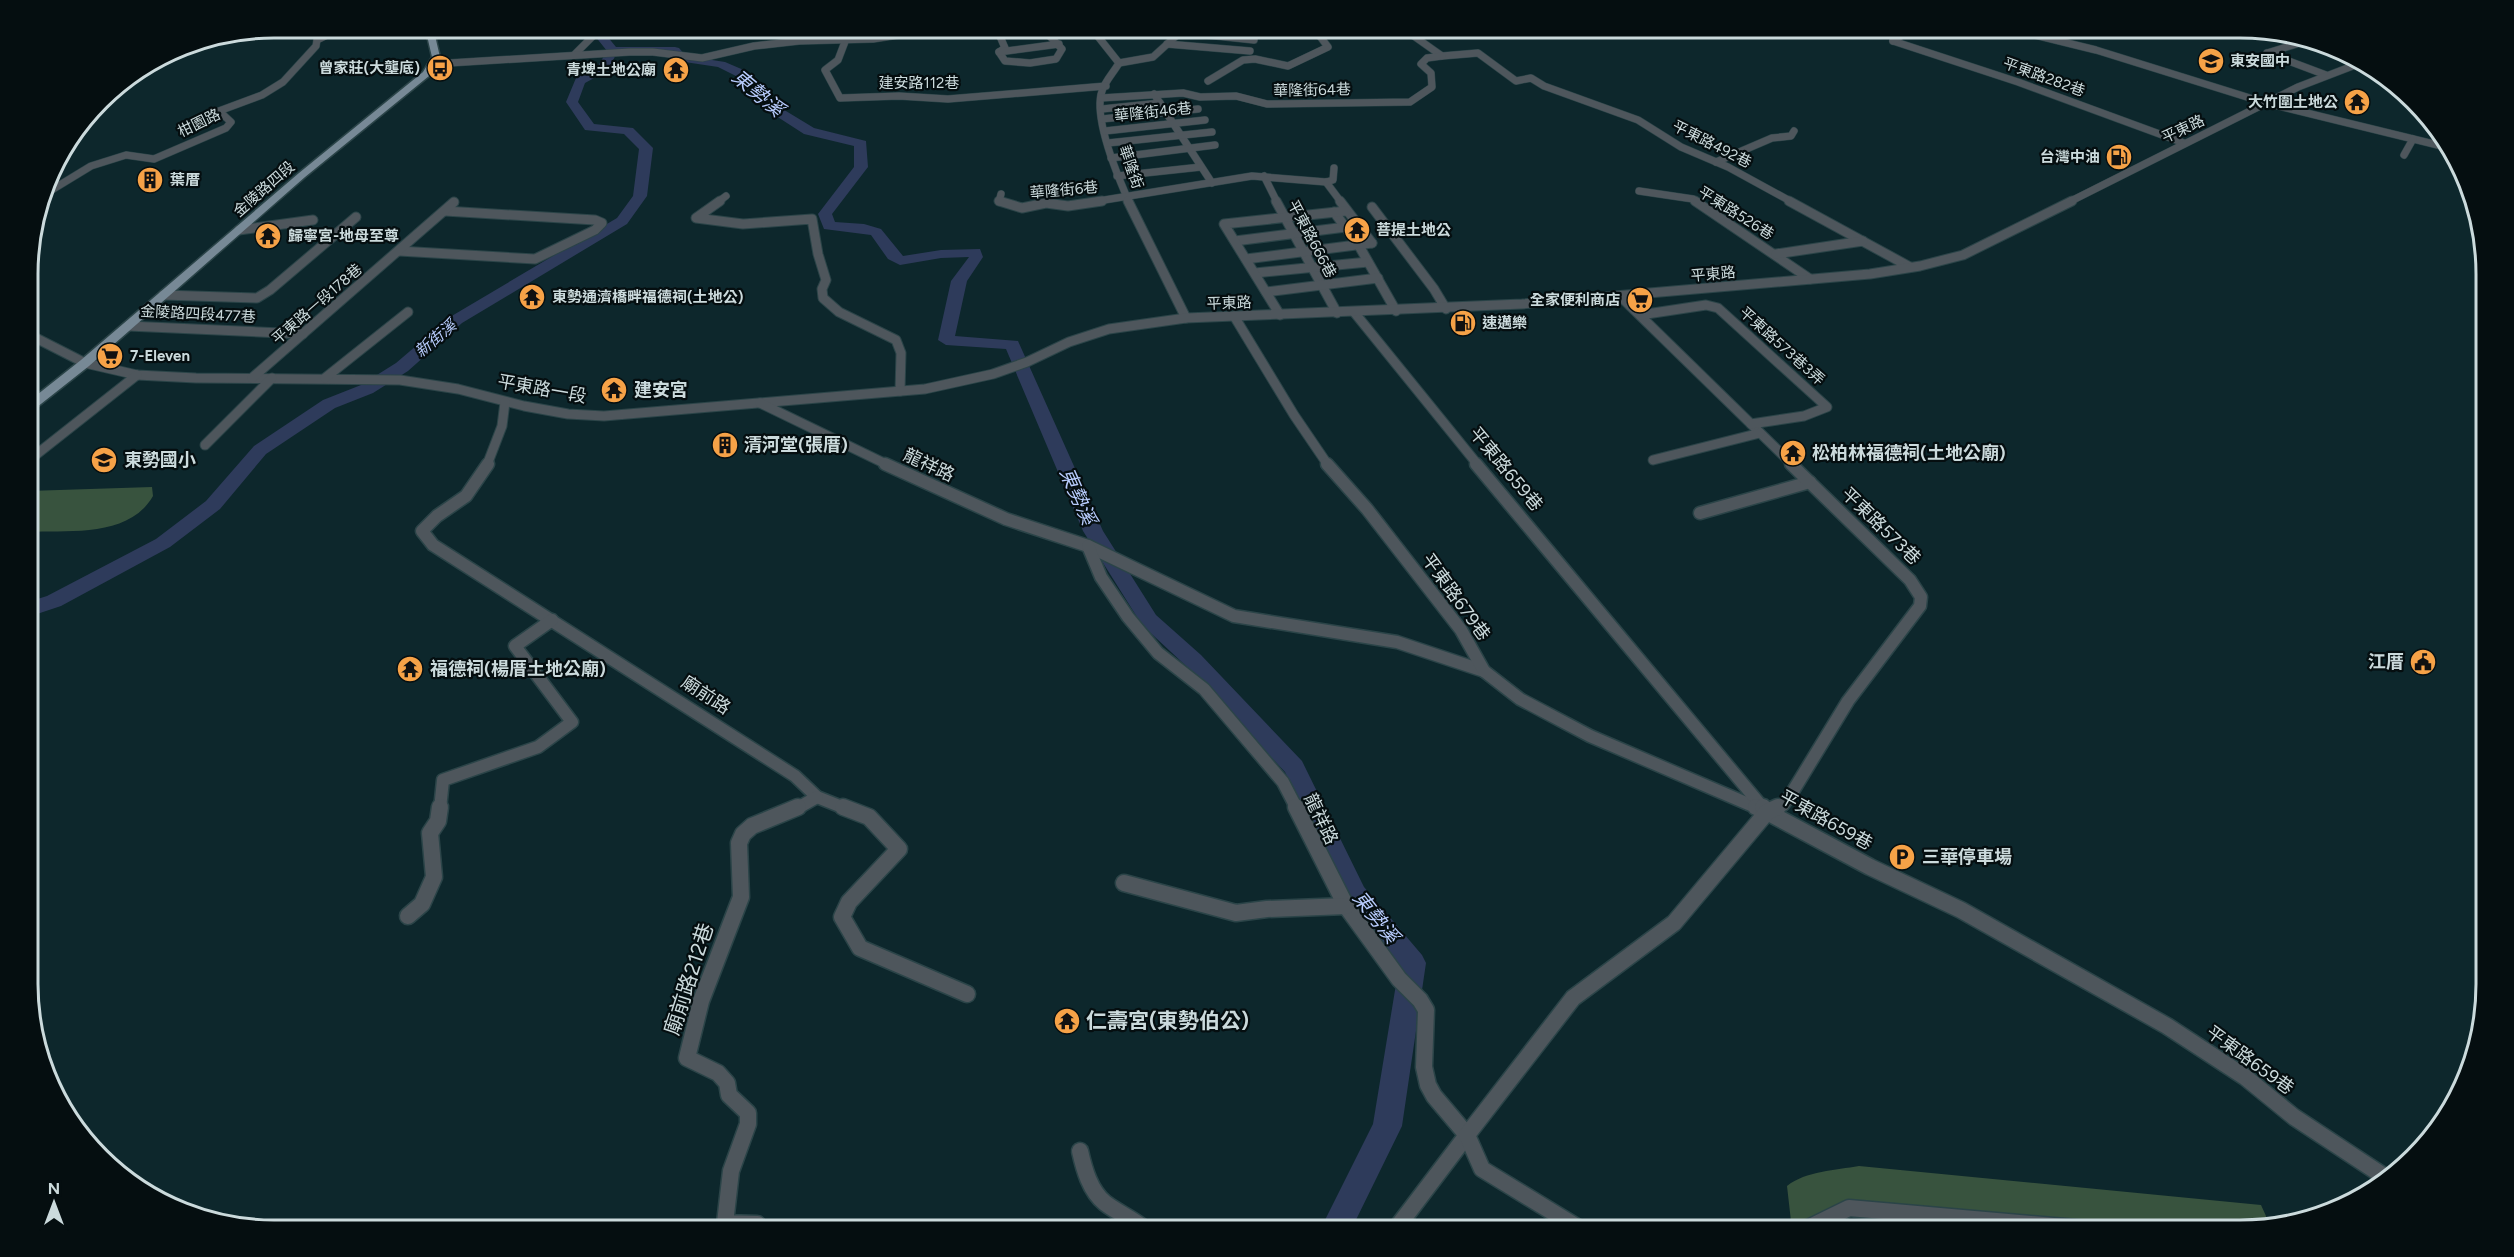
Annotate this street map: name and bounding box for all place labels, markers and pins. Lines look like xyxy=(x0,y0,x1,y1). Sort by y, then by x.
school or university icon: 東安國中 xyxy=(2196,46,2226,76)
place label: 東安國中 xyxy=(2230,52,2290,70)
bus stop icon: 曾家莊(大壟底) xyxy=(425,53,455,83)
temple icon: 青埤土地公廟 xyxy=(661,55,691,85)
place label: 曾家莊(大壟底) xyxy=(319,59,420,77)
place label: 青埤土地公廟 xyxy=(566,61,656,79)
temple icon: 大竹圍土地公 xyxy=(2342,87,2372,117)
place label: 大竹圍土地公 xyxy=(2248,93,2338,111)
fuel station icon: 台灣中油 xyxy=(2104,142,2134,172)
place label: 台灣中油 xyxy=(2040,148,2100,166)
building icon: 葉厝 xyxy=(135,165,165,195)
place label: 葉厝 xyxy=(170,171,200,189)
temple icon: 菩提土地公 xyxy=(1342,215,1372,245)
temple icon: 歸寧宮-地母至尊 xyxy=(253,221,283,251)
place label: 菩提土地公 xyxy=(1376,221,1451,239)
place label: 歸寧宮-地母至尊 xyxy=(288,227,399,245)
temple icon: 東勢通濟橋畔福德祠(土地公) xyxy=(517,282,547,312)
supermarket icon: 全家便利商店 xyxy=(1625,285,1655,315)
place label: 東勢通濟橋畔福德祠(土地公) xyxy=(552,288,744,306)
place label: 全家便利商店 xyxy=(1530,291,1620,309)
fuel station icon: 速邁樂 xyxy=(1448,308,1478,338)
place label: 速邁樂 xyxy=(1482,314,1527,332)
supermarket icon: 7-Eleven xyxy=(95,341,125,371)
place label: 7-Eleven xyxy=(130,347,190,365)
temple icon: 建安宮 xyxy=(599,375,629,405)
place label: 建安宮 xyxy=(634,379,688,401)
building icon: 清河堂(張厝) xyxy=(710,430,740,460)
place label: 清河堂(張厝) xyxy=(744,434,848,456)
temple icon: 松柏林福德祠(土地公廟) xyxy=(1778,438,1808,468)
place label: 松柏林福德祠(土地公廟) xyxy=(1812,442,2006,464)
school or university icon: 東勢國小 xyxy=(89,445,119,475)
place label: 東勢國小 xyxy=(124,449,196,471)
public building icon: 江厝 xyxy=(2408,647,2438,677)
place label: 江厝 xyxy=(2368,651,2404,673)
temple icon: 福德祠(楊厝土地公廟) xyxy=(395,654,425,684)
place label: 福德祠(楊厝土地公廟) xyxy=(430,658,606,680)
parking icon: 三華停車場 xyxy=(1887,842,1917,872)
place label: 三華停車場 xyxy=(1922,846,2012,868)
temple icon: 仁壽宮(東勢伯公) xyxy=(1052,1006,1082,1036)
place label: 仁壽宮(東勢伯公) xyxy=(1086,1008,1249,1033)

